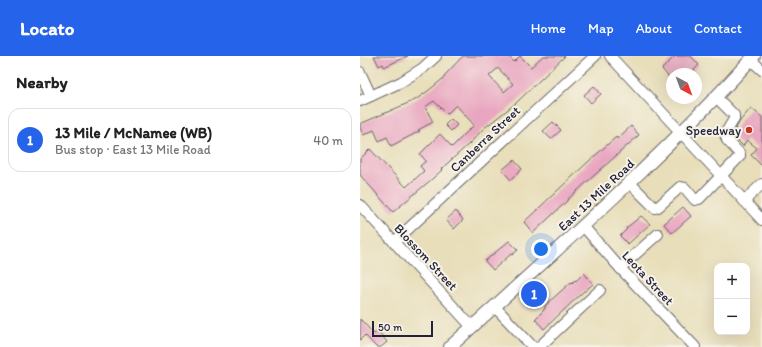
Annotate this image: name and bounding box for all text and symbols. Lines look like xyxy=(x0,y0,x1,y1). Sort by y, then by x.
text: Locato xyxy=(20,17,74,40)
text: Home xyxy=(531,20,566,37)
text: Map xyxy=(588,20,614,37)
text: About xyxy=(636,20,672,37)
text: Contact xyxy=(694,20,742,37)
north arrow xyxy=(666,68,702,104)
text: Nearby xyxy=(16,72,68,92)
street label: Canberra Street xyxy=(447,103,523,175)
place label: Speedway xyxy=(686,123,741,138)
text: 13 Mile / McNamee (WB) xyxy=(55,124,212,142)
marker: Speedway xyxy=(744,125,754,135)
text: 1 xyxy=(27,133,33,148)
text: 40 m xyxy=(313,133,343,148)
text: Bus stop · East 13 Mile Road xyxy=(55,142,211,157)
street label: East 13 Mile Road xyxy=(555,156,637,234)
street label: Blossom Street xyxy=(391,221,461,293)
your location xyxy=(531,239,551,259)
street label: Leota Street xyxy=(619,248,677,308)
map controls xyxy=(714,263,750,335)
button: + xyxy=(714,263,750,299)
pin: 1 xyxy=(521,279,547,309)
button: − xyxy=(714,299,750,335)
scale bar xyxy=(372,319,433,338)
text: 50 m xyxy=(378,321,402,334)

